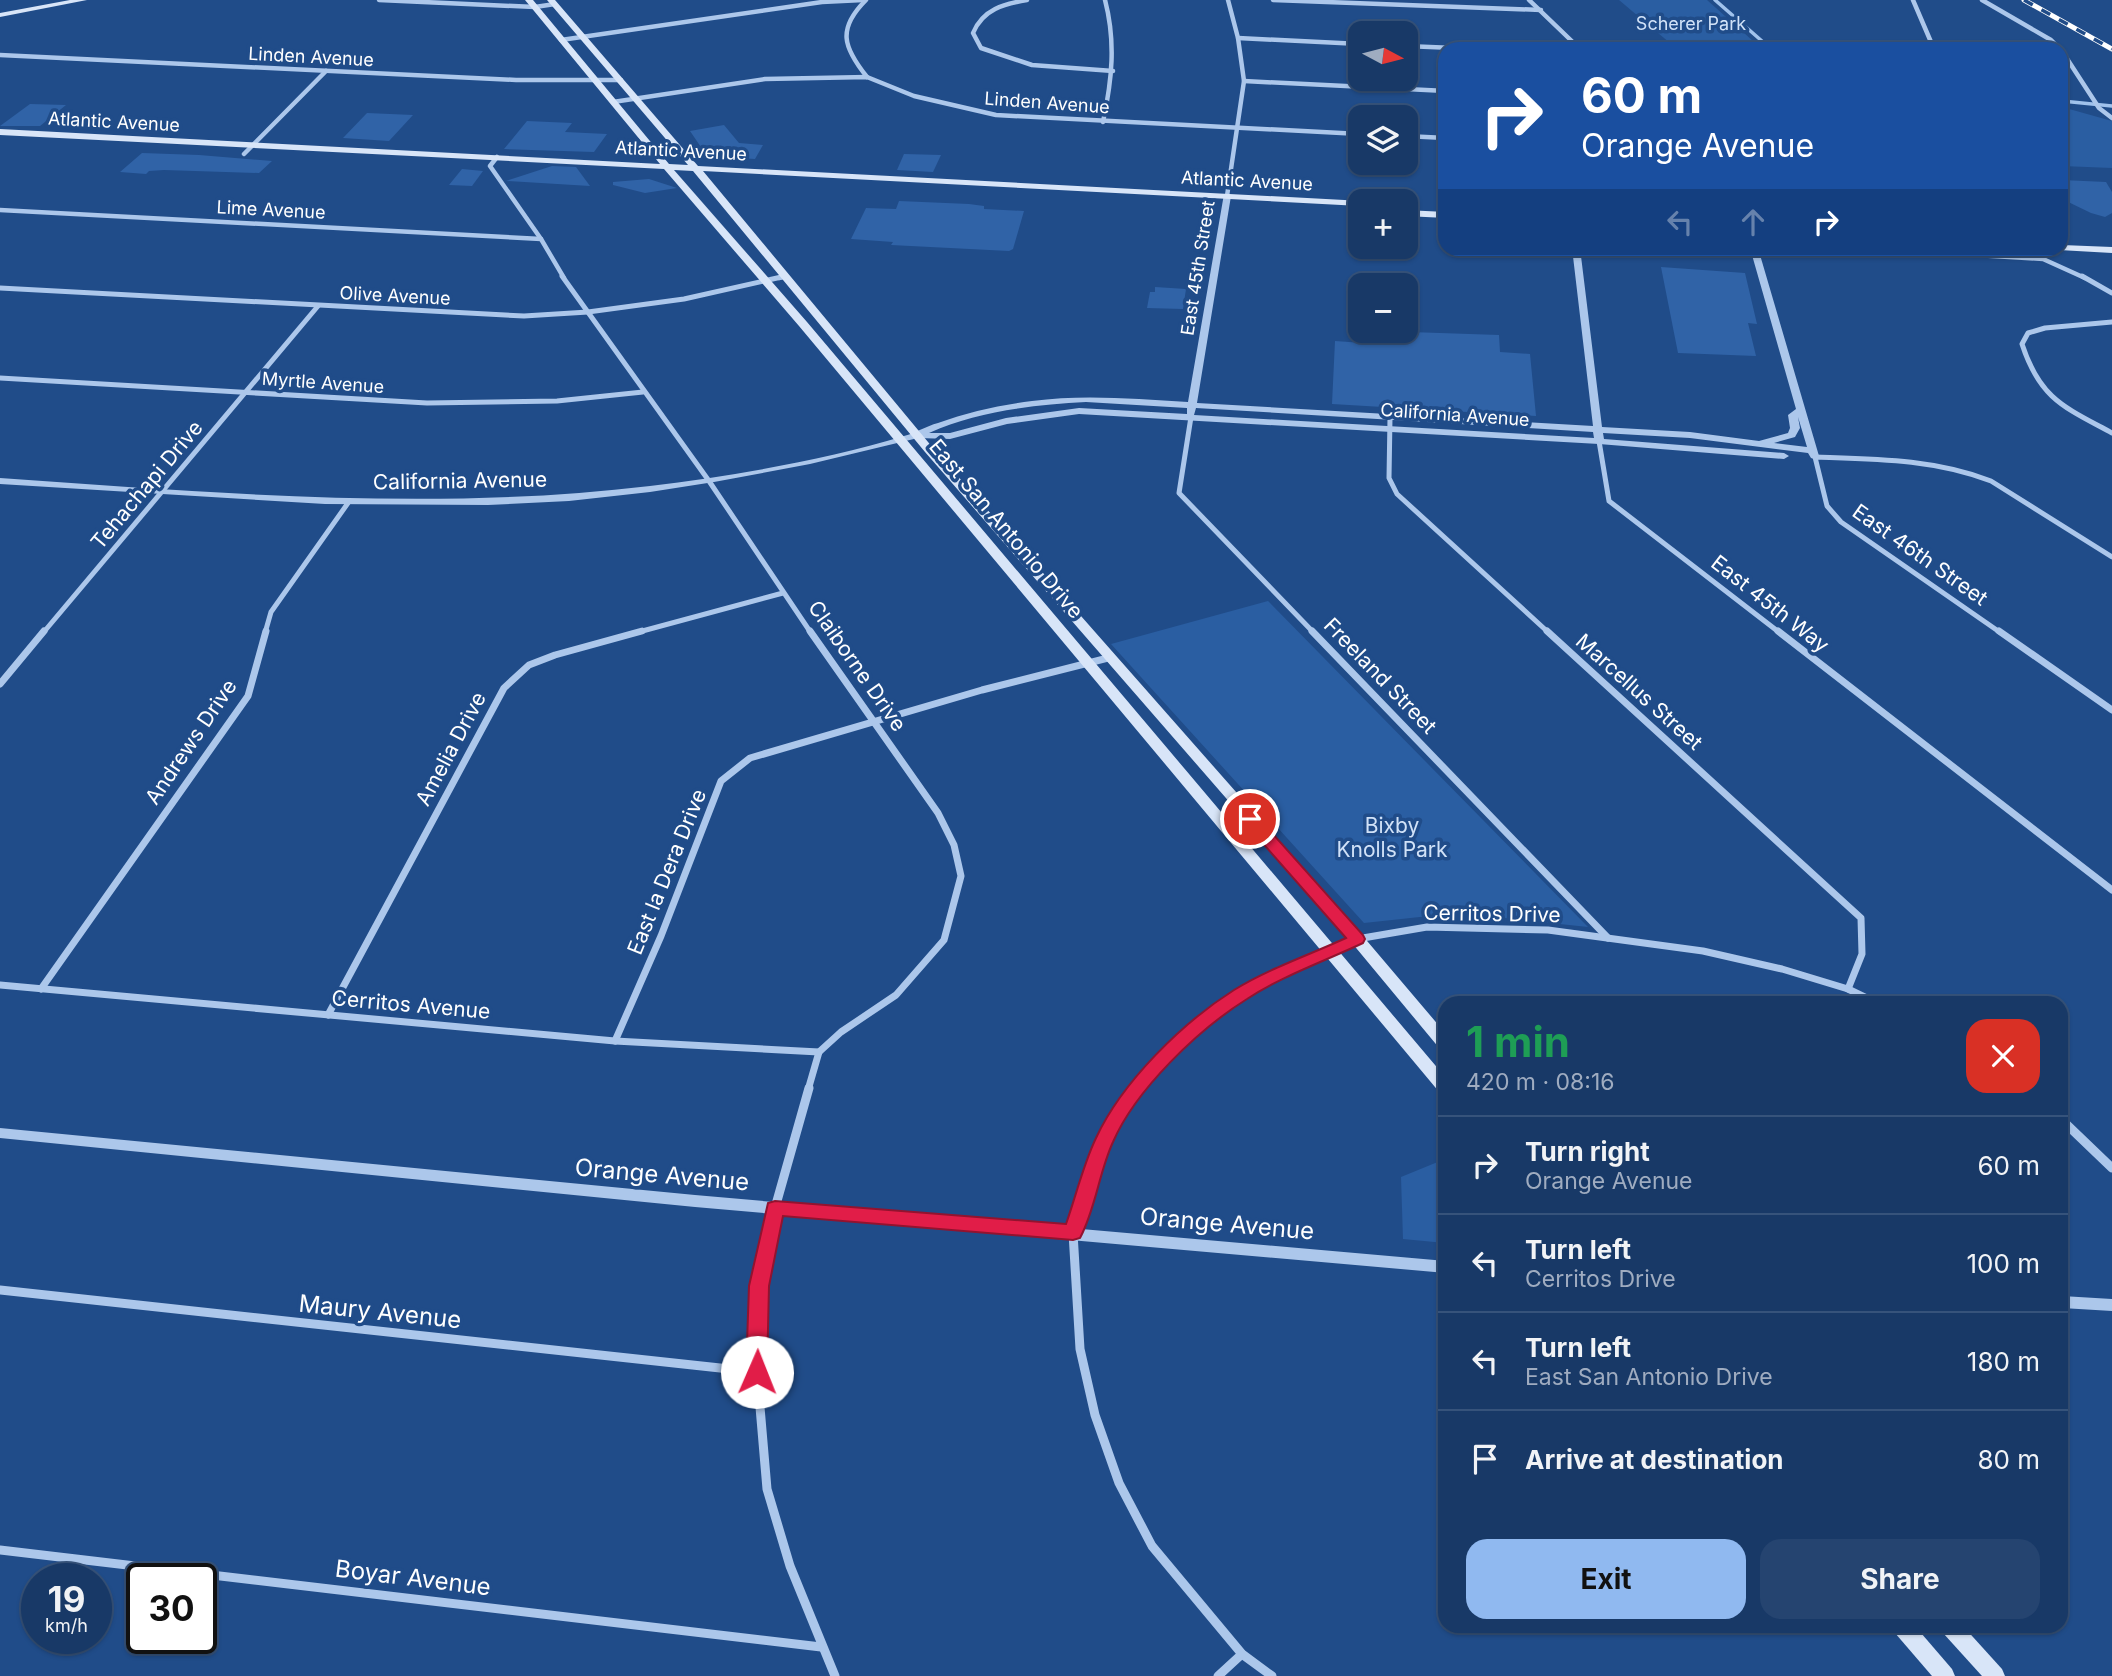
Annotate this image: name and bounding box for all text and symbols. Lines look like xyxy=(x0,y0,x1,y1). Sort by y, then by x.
park label: Scherer Park xyxy=(1636,13,1746,34)
north arrow xyxy=(1348,21,1418,91)
map controls xyxy=(1348,21,1418,343)
street label: Linden Avenue xyxy=(248,43,374,70)
text: 60 m xyxy=(1581,66,1702,125)
icon: right xyxy=(1466,70,1557,161)
street label: Linden Avenue xyxy=(984,88,1110,117)
button: layers xyxy=(1348,105,1418,175)
street label: Atlantic Avenue xyxy=(48,108,180,135)
text: Orange Avenue xyxy=(1581,126,1814,165)
street label: Atlantic Avenue xyxy=(615,137,747,164)
street label: Atlantic Avenue xyxy=(1181,167,1313,194)
button: + xyxy=(1348,189,1418,259)
street label: Lime Avenue xyxy=(216,196,326,223)
street label: East 45th Street xyxy=(1176,199,1219,337)
icon: left xyxy=(1661,203,1699,241)
icon: ahead xyxy=(1734,203,1772,241)
icon: right xyxy=(1807,203,1845,241)
button: − xyxy=(1348,273,1418,343)
street label: Olive Avenue xyxy=(339,282,451,309)
street label: Myrtle Avenue xyxy=(261,368,385,397)
street label: California Avenue xyxy=(1380,399,1530,430)
street label: Tehachapi Drive xyxy=(85,415,208,554)
street label: East San Antonio Drive xyxy=(924,434,1089,623)
street label: California Avenue xyxy=(373,466,547,495)
street label: East 46th Street xyxy=(1848,499,1993,611)
street label: East 45th Way xyxy=(1706,550,1834,658)
street label: Claiborne Drive xyxy=(803,596,912,736)
street label: Freeland Street xyxy=(1319,613,1442,739)
street label: Marcellus Street xyxy=(1571,628,1708,755)
street label: Andrews Drive xyxy=(140,674,242,809)
street label: Amelia Drive xyxy=(410,688,491,810)
street label: East la Dera Drive xyxy=(622,785,711,958)
pin xyxy=(1220,789,1280,849)
icon: arrive xyxy=(1231,800,1269,838)
park label: Bixby Knolls Park xyxy=(1336,813,1448,862)
street label: Cerritos Drive xyxy=(1423,900,1561,927)
street label: Cerritos Avenue xyxy=(331,985,491,1024)
text: 1 min xyxy=(1466,1016,1570,1067)
button: close xyxy=(1966,1019,2040,1093)
text: 420 m · 08:16 xyxy=(1466,1068,1615,1096)
text: Turn right xyxy=(1525,1136,1650,1167)
icon: right xyxy=(1466,1146,1504,1184)
text: 60 m xyxy=(1977,1150,2040,1181)
street label: Orange Avenue xyxy=(574,1152,750,1197)
text: Orange Avenue xyxy=(1525,1167,1693,1195)
street label: Orange Avenue xyxy=(1139,1201,1315,1246)
text: Turn left xyxy=(1525,1234,1631,1265)
icon: left xyxy=(1466,1244,1504,1282)
text: 100 m xyxy=(1967,1248,2040,1279)
text: Cerritos Drive xyxy=(1525,1265,1676,1293)
street label: Maury Avenue xyxy=(297,1289,463,1334)
text: Turn left xyxy=(1525,1332,1631,1363)
position arrow xyxy=(720,1335,794,1409)
icon: left xyxy=(1466,1342,1504,1380)
text: 180 m xyxy=(1967,1346,2040,1377)
text: East San Antonio Drive xyxy=(1525,1363,1773,1391)
icon: arrive xyxy=(1466,1440,1504,1478)
text: Arrive at destination xyxy=(1525,1444,1784,1475)
text: 80 m xyxy=(1977,1444,2040,1475)
button: Exit xyxy=(1466,1539,1746,1619)
button: Share xyxy=(1760,1539,2040,1619)
street label: Boyar Avenue xyxy=(334,1554,493,1601)
speed limit sign: 30 xyxy=(126,1563,217,1654)
text: 19 xyxy=(48,1578,85,1620)
text: km/h xyxy=(45,1615,88,1636)

